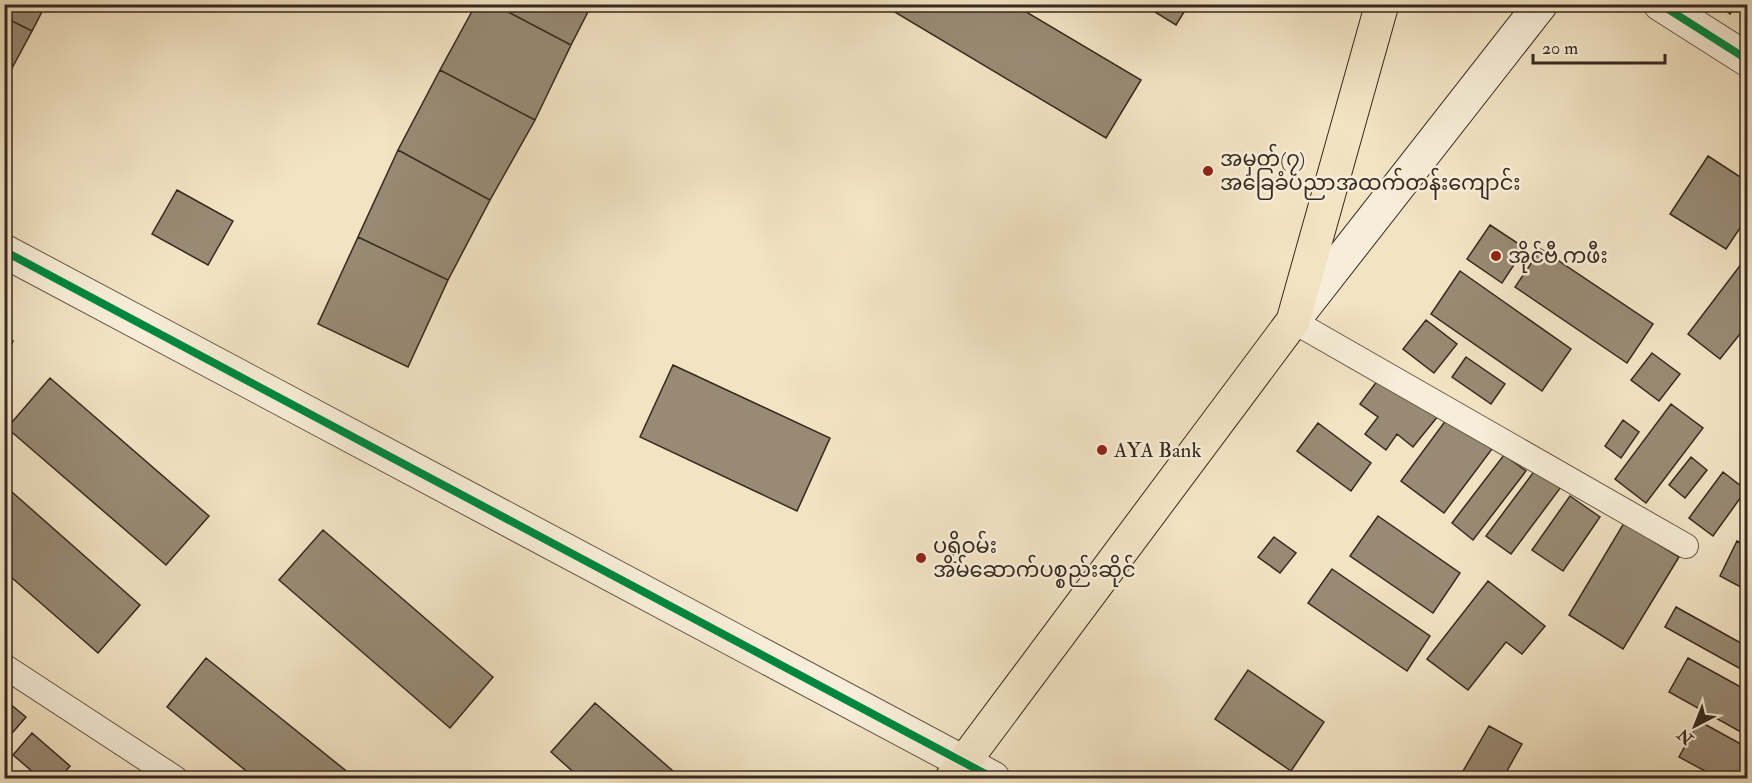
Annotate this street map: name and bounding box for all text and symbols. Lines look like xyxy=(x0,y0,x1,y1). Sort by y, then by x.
scale bar xyxy=(1533,27,1665,65)
text: 20 m xyxy=(1542,37,1578,60)
place label: အမှတ်(၇) အခြေခံပညာအထက်တန်းကျောင်း xyxy=(1220,143,1521,201)
marker: အမှတ်(၇) အခြေခံပညာအထက်တန်းကျောင်း xyxy=(1201,164,1215,178)
place label: အိုင်ဗီ ကဖီး xyxy=(1508,240,1608,273)
marker: အိုင်ဗီ ကဖီး xyxy=(1489,249,1503,263)
place label: AYA Bank xyxy=(1113,437,1202,464)
marker: AYA Bank xyxy=(1095,443,1109,457)
place label: ပရိုဝမ်း အိမ်ဆောက်ပစ္စည်းဆိုင် xyxy=(933,530,1136,587)
marker: ပရိုဝမ်း အိမ်ဆောက်ပစ္စည်းဆိုင် xyxy=(914,551,928,565)
north arrow xyxy=(1665,696,1725,756)
text: N xyxy=(1673,724,1698,749)

